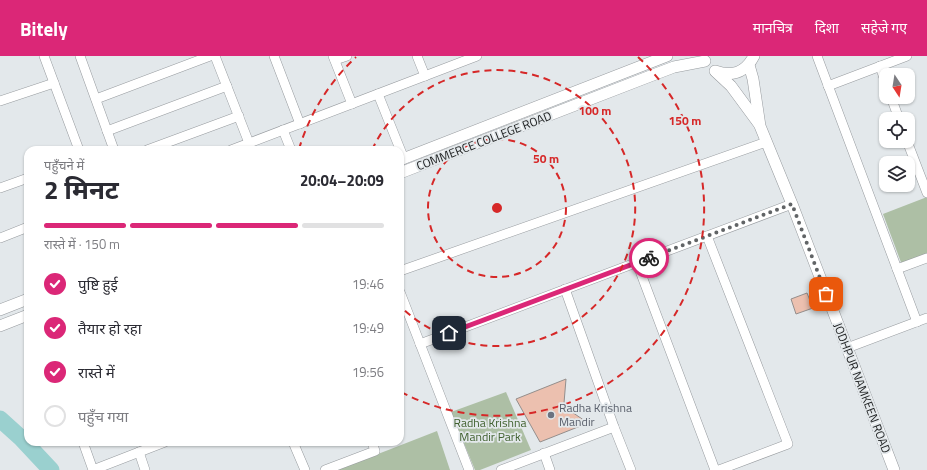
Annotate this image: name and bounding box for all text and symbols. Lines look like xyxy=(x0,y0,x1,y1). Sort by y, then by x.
text: Bitely xyxy=(20,14,68,43)
text: मानचित्र xyxy=(753,17,793,38)
text: दिशा xyxy=(815,17,839,38)
text: सहेजे गए xyxy=(861,17,907,38)
north arrow xyxy=(879,68,915,104)
map controls xyxy=(879,68,915,192)
text: 100 m xyxy=(579,101,611,120)
street label: COMMERCE COLLEGE ROAD xyxy=(413,106,554,175)
text: 150 m xyxy=(669,111,701,130)
button: locate xyxy=(879,112,915,148)
text: 50 m xyxy=(533,149,559,168)
text: पहुँचने में xyxy=(44,155,84,175)
button: layers xyxy=(879,156,915,192)
text: 20:04–20:09 xyxy=(300,169,384,192)
text: 2 मिनट xyxy=(44,170,119,209)
centre of rings xyxy=(490,201,504,215)
text: रास्ते में · 150 m xyxy=(44,234,120,254)
courier xyxy=(629,238,669,278)
icon: bike xyxy=(638,247,660,269)
icon: check xyxy=(44,273,66,295)
text: पुष्टि हुई xyxy=(78,273,118,296)
text: 19:46 xyxy=(352,274,384,294)
pin xyxy=(809,277,843,311)
icon: bag xyxy=(815,283,837,305)
pin xyxy=(432,316,466,350)
icon: check xyxy=(44,317,66,339)
text: तैयार हो रहा xyxy=(78,317,142,340)
text: 19:49 xyxy=(352,318,384,338)
street label: JODHPUR NAMKEEN ROAD xyxy=(829,320,896,456)
icon: home xyxy=(438,322,460,344)
icon: check xyxy=(44,361,66,383)
text: रास्ते में xyxy=(78,361,115,384)
text: 19:56 xyxy=(352,362,384,382)
place label: Radha Krishna Mandir xyxy=(559,398,632,431)
text: पहुँच गया xyxy=(78,405,128,428)
marker: Radha Krishna Mandir xyxy=(546,410,556,420)
park label: Radha Krishna Mandir Park xyxy=(454,413,526,446)

